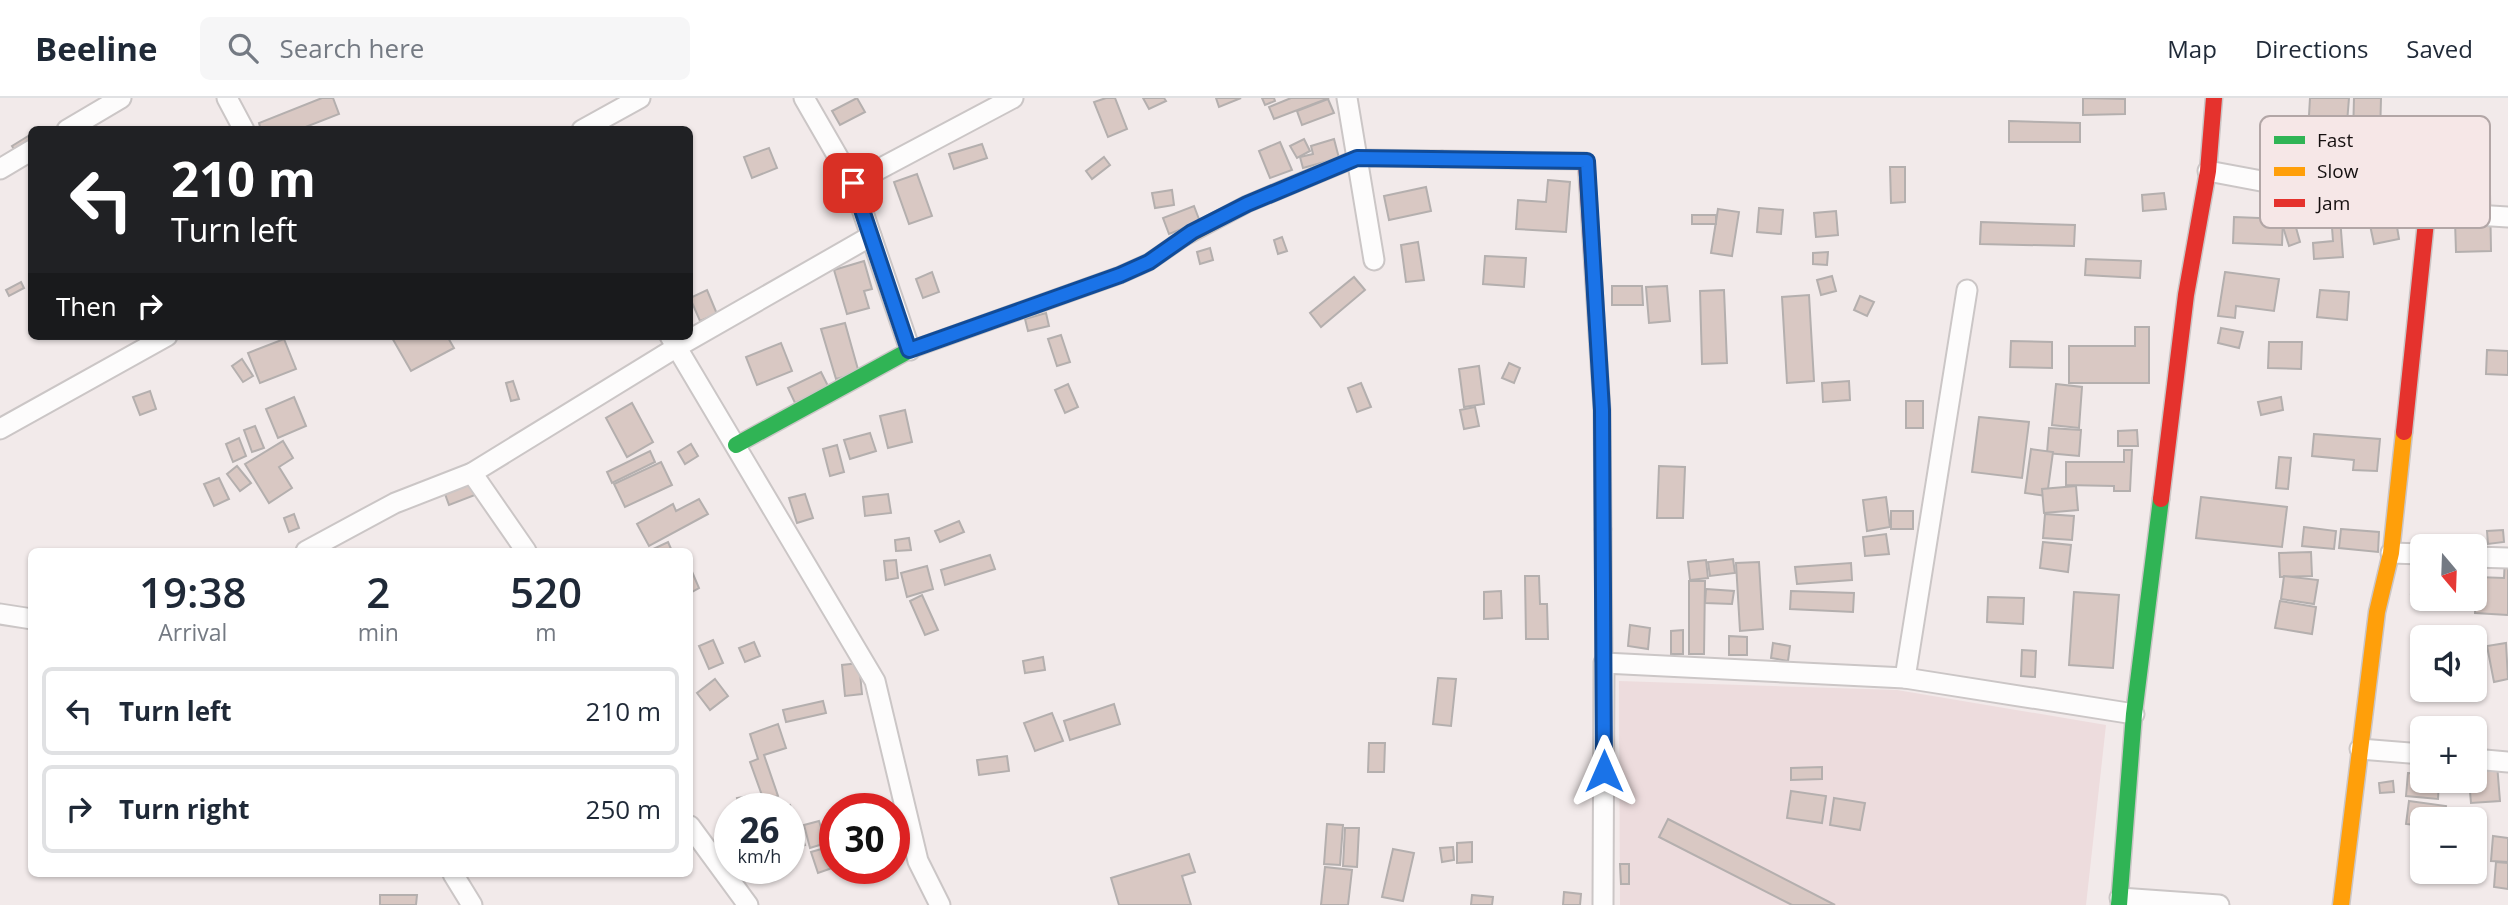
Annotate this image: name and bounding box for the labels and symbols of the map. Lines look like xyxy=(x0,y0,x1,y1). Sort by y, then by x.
legend xyxy=(2260,116,2490,228)
text: Fast xyxy=(2317,127,2353,153)
pin xyxy=(823,153,883,213)
text: Slow xyxy=(2317,158,2359,184)
text: Jam xyxy=(2315,190,2350,216)
north arrow xyxy=(2410,534,2487,611)
position arrow xyxy=(1567,734,1641,808)
speed limit sign: 30 xyxy=(819,793,910,884)

